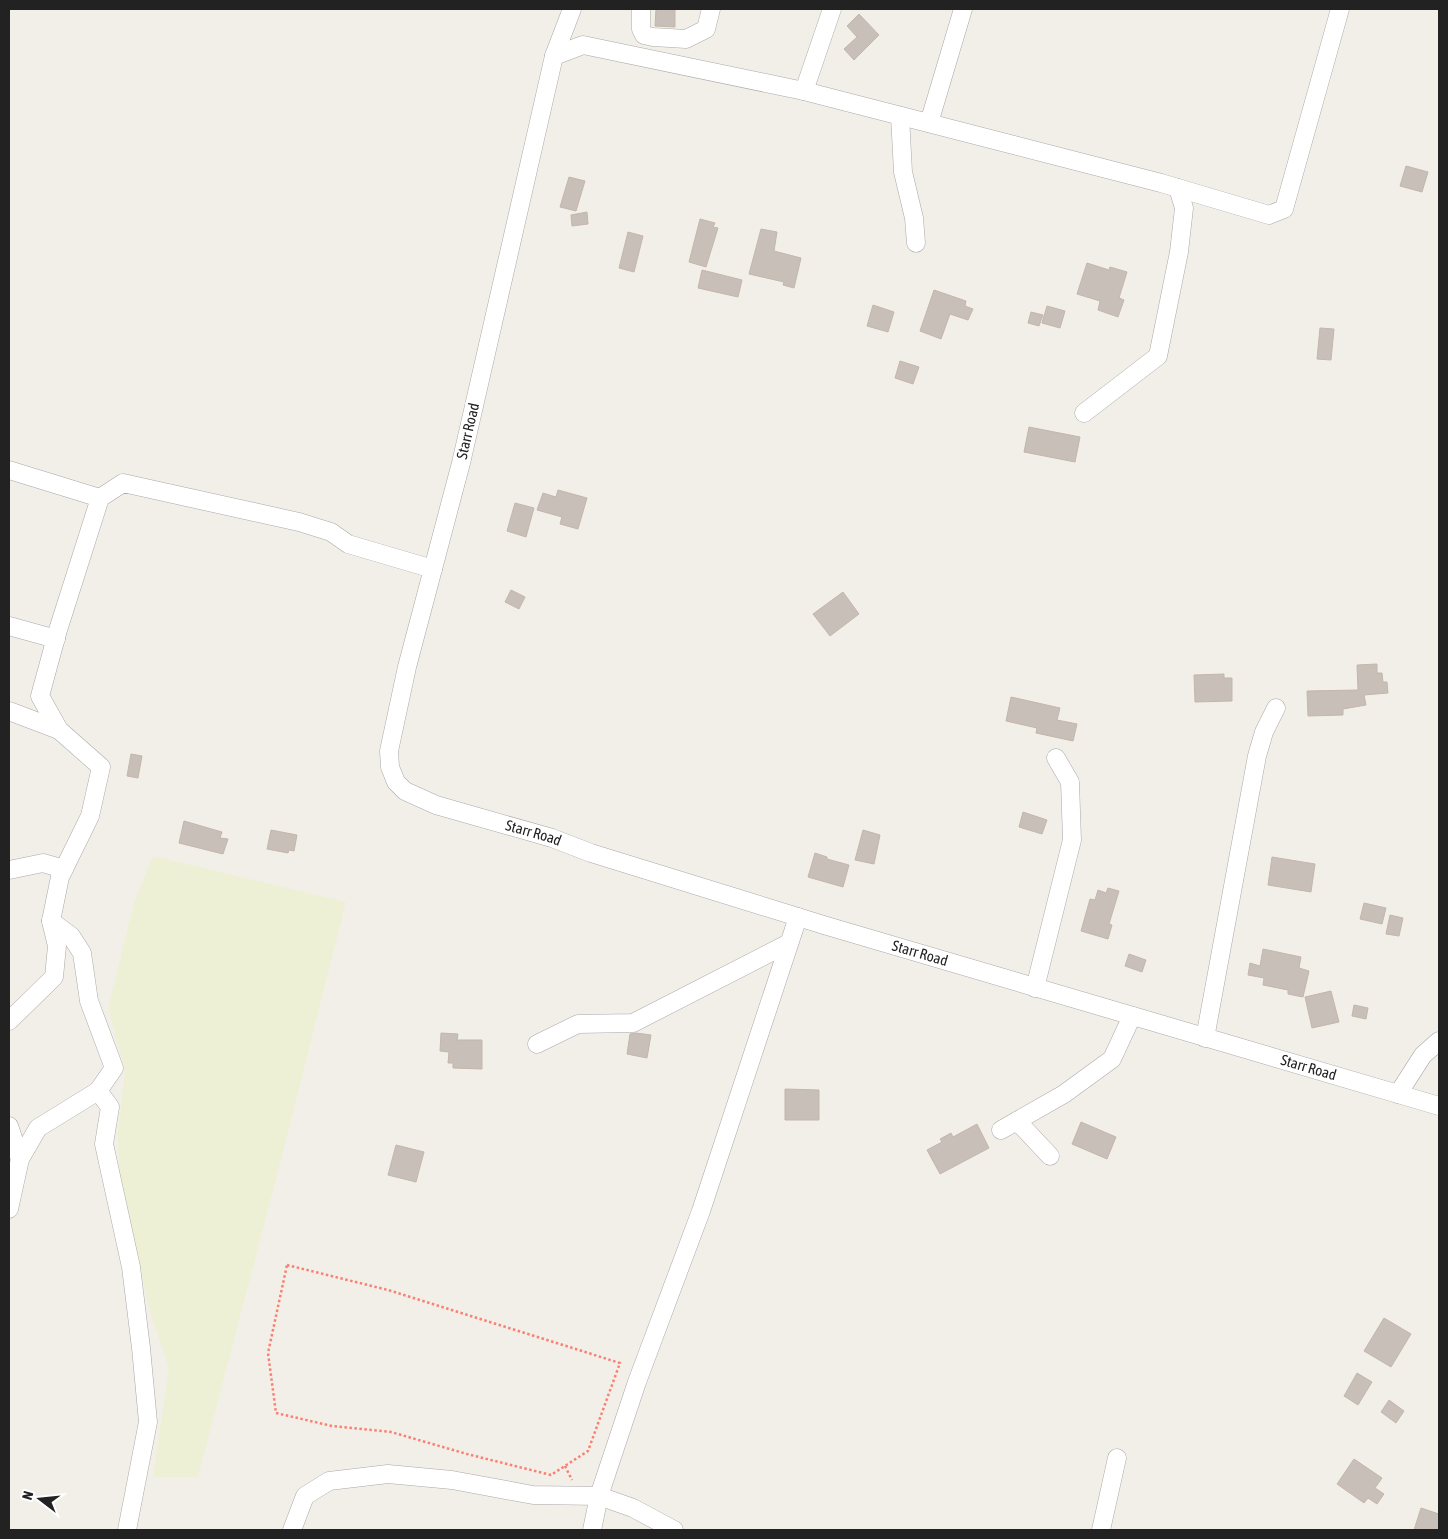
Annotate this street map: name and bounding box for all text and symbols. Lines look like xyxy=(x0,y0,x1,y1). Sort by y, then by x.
street label: Starr Road xyxy=(453,401,482,461)
street label: Starr Road xyxy=(504,816,564,849)
street label: Starr Road xyxy=(890,937,950,969)
street label: Starr Road xyxy=(1279,1051,1339,1083)
north arrow xyxy=(15,1474,65,1524)
text: N xyxy=(19,1489,36,1502)

